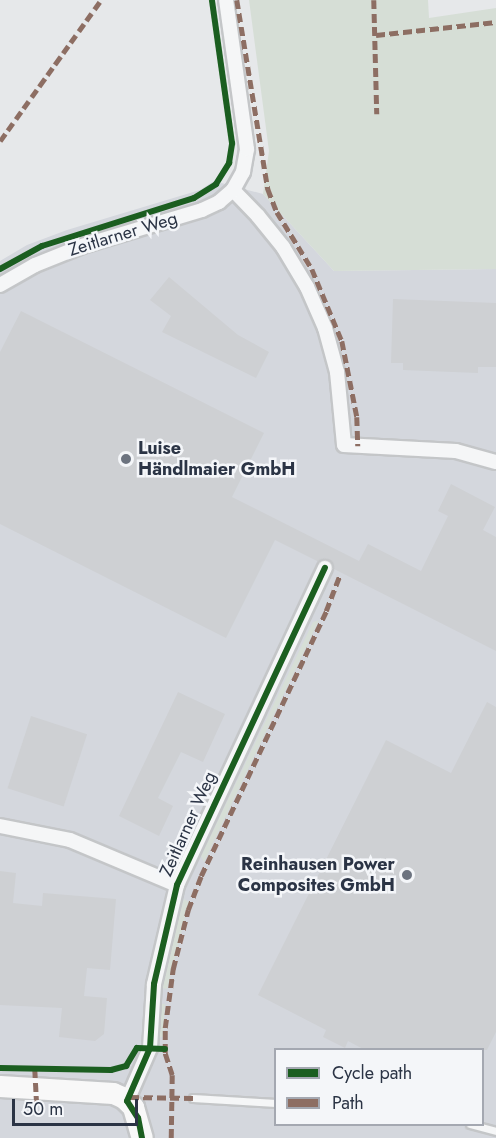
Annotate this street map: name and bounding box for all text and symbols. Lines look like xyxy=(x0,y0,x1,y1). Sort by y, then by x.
street label: Zeitlarner Weg xyxy=(66,207,180,261)
place label: Luise Händlmaier GmbH xyxy=(138,438,295,480)
marker: Luise Händlmaier GmbH xyxy=(119,452,133,466)
street label: Zeitlarner Weg xyxy=(155,768,221,880)
place label: Reinhausen Power Composites GmbH xyxy=(238,854,395,896)
marker: Reinhausen Power Composites GmbH xyxy=(400,868,414,882)
legend xyxy=(274,1048,484,1126)
text: Cycle path xyxy=(332,1060,412,1086)
scale bar xyxy=(15,1087,141,1125)
text: Path xyxy=(332,1090,364,1116)
text: 50 m xyxy=(23,1096,63,1122)

